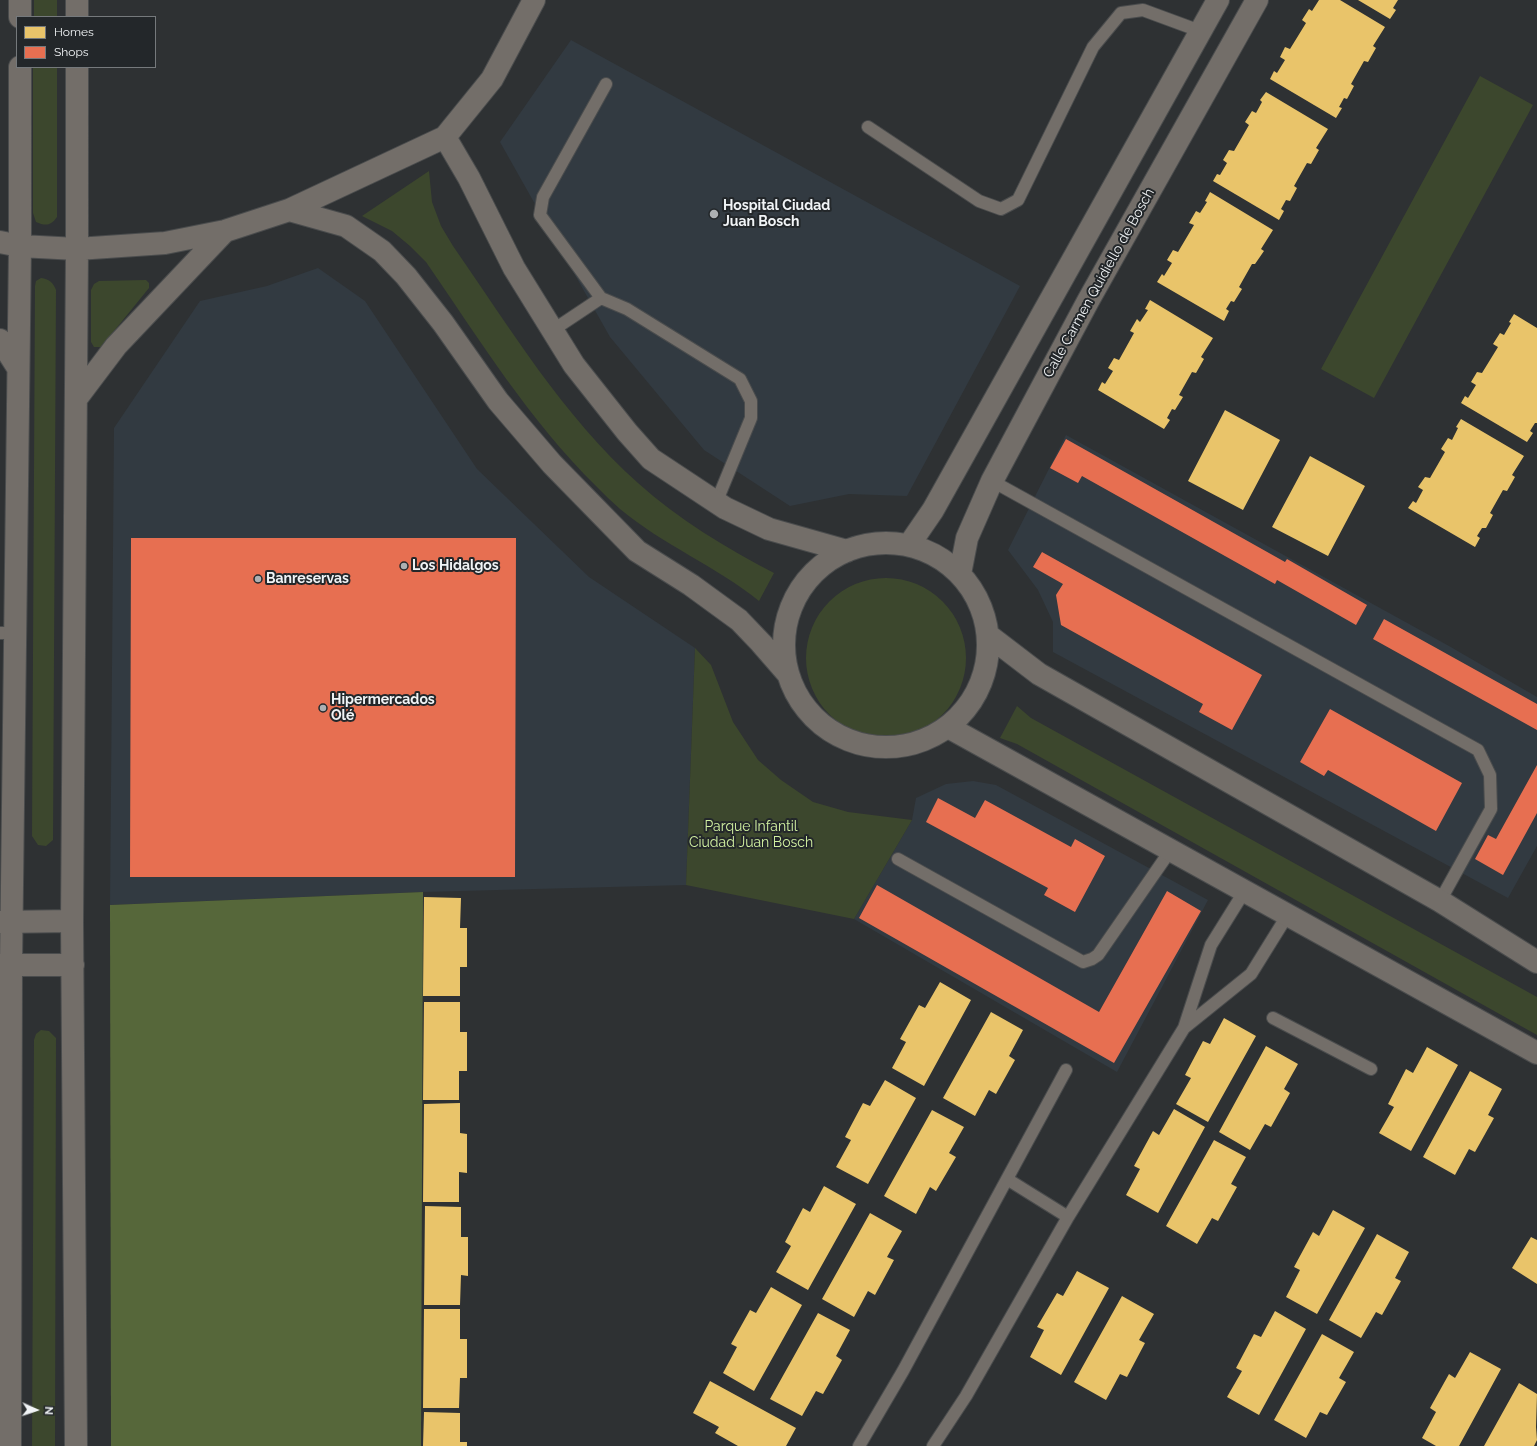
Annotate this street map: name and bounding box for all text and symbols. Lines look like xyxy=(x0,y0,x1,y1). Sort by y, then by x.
legend xyxy=(16,16,156,68)
text: Homes xyxy=(54,25,94,39)
text: Shops xyxy=(54,45,89,59)
street label: Calle Carmen Quidiello de Bosch xyxy=(1040,185,1158,381)
place label: Hospital Ciudad Juan Bosch xyxy=(723,198,830,230)
marker: Hospital Ciudad Juan Bosch xyxy=(708,208,720,220)
place label: Los Hidalgos xyxy=(412,558,499,574)
marker: Los Hidalgos xyxy=(399,561,409,571)
place label: Banreservas xyxy=(266,571,349,587)
marker: Banreservas xyxy=(253,574,263,584)
place label: Hipermercados Olé xyxy=(331,692,435,724)
marker: Hipermercados Olé xyxy=(318,703,328,713)
park label: Parque Infantil Ciudad Juan Bosch xyxy=(689,819,813,852)
north arrow xyxy=(16,1390,56,1430)
text: N xyxy=(42,1406,55,1415)

